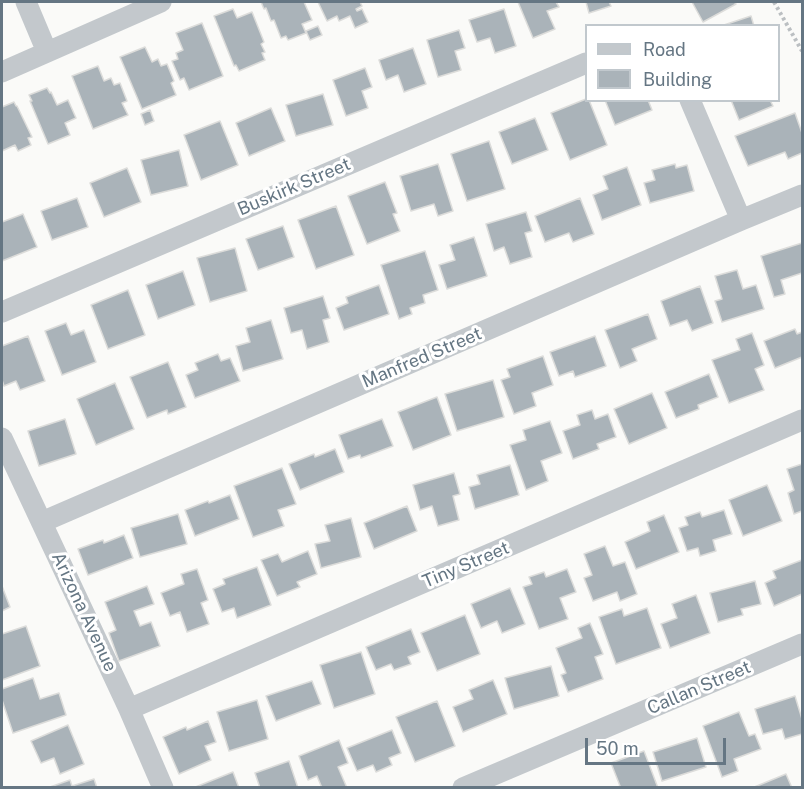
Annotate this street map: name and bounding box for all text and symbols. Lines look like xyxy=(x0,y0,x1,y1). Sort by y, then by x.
legend xyxy=(585,24,780,102)
text: Road xyxy=(643,39,686,60)
text: Building xyxy=(643,69,712,90)
street label: Buskirk Street xyxy=(234,154,354,220)
street label: Manfred Street xyxy=(359,323,485,393)
street label: Tiny Street xyxy=(419,537,513,593)
street label: Arizona Avenue xyxy=(47,549,121,675)
street label: Callan Street xyxy=(644,657,754,719)
scale bar xyxy=(588,726,729,764)
text: 50 m xyxy=(596,738,639,759)

